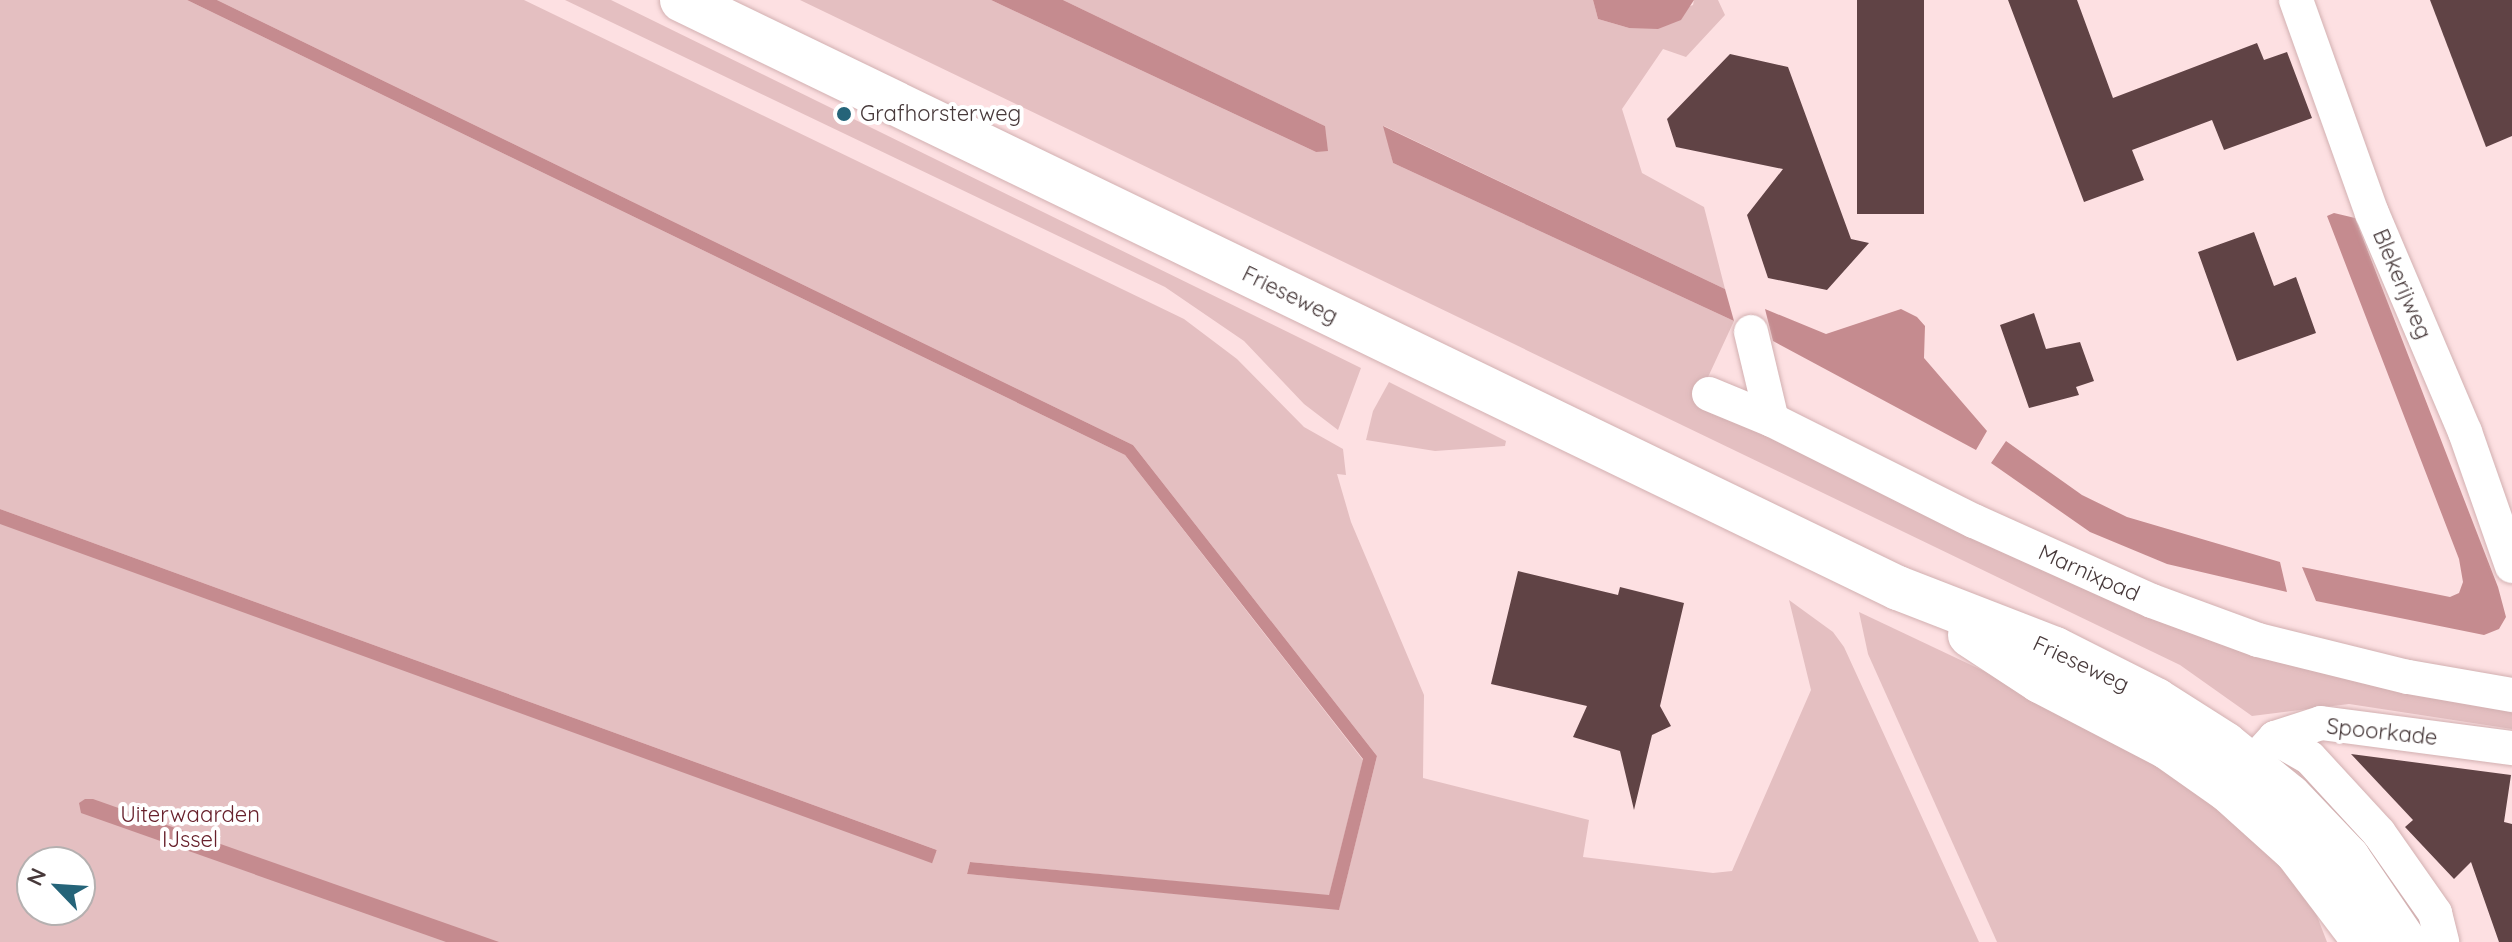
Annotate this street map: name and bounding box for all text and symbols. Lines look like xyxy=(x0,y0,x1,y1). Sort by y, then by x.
place label: Grafhorsterweg xyxy=(860,101,1021,127)
marker: Grafhorsterweg xyxy=(835,105,853,123)
street label: Blekerijweg xyxy=(2367,225,2437,343)
street label: Frieseweg xyxy=(1238,261,1342,329)
street label: Marnixpad xyxy=(2034,539,2144,607)
street label: Frieseweg xyxy=(2029,630,2133,698)
street label: Spoorkade xyxy=(2325,713,2439,751)
park label: Uiterwaarden IJssel xyxy=(120,801,260,852)
north arrow xyxy=(16,846,96,926)
text: N xyxy=(20,863,52,890)

